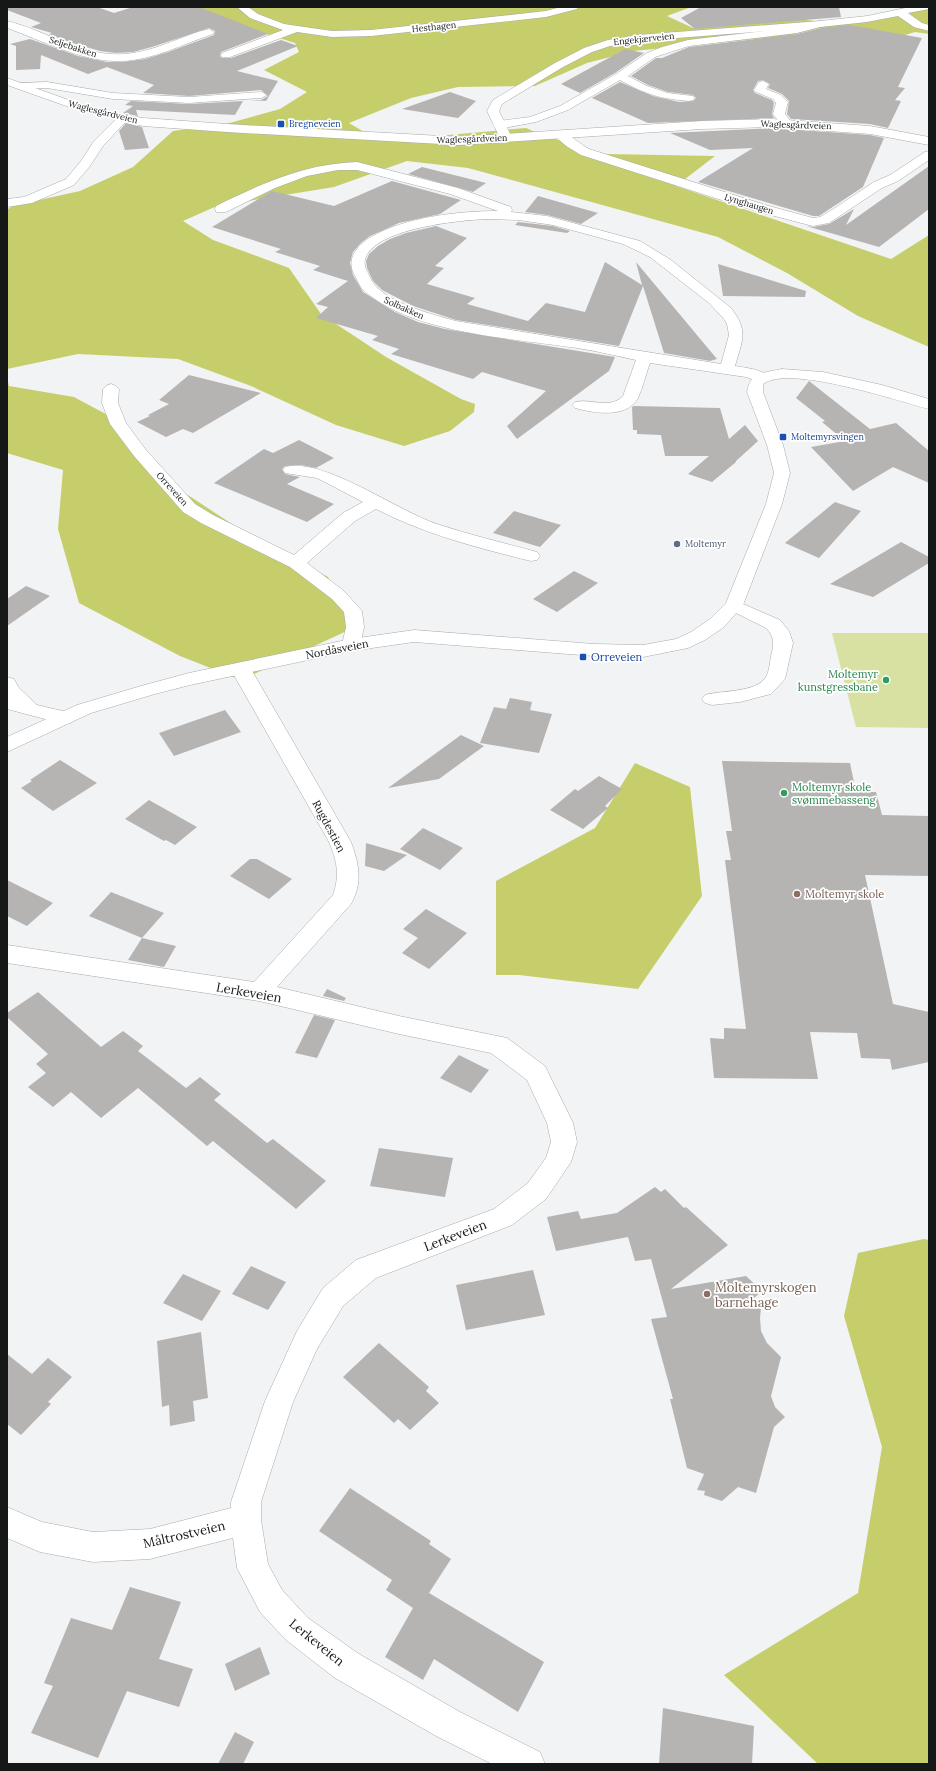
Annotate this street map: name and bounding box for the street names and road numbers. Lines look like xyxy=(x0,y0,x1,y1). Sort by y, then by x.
street label: Hesthagen xyxy=(411,19,457,34)
street label: Engekjærveien xyxy=(613,30,676,47)
street label: Seljebakken xyxy=(48,34,99,60)
street label: Waglesgårdveien xyxy=(67,98,139,126)
street label: Waglesgårdveien xyxy=(760,118,832,131)
street label: Waglesgårdveien xyxy=(436,132,508,145)
street label: Lynghaugen xyxy=(723,191,776,216)
street label: Solbakken xyxy=(382,294,426,321)
street label: Orreveien xyxy=(154,469,191,508)
street label: Nordåsveien xyxy=(304,636,370,662)
street label: Rugdestien xyxy=(309,797,349,855)
street label: Lerkeveien xyxy=(215,978,283,1007)
street label: Lerkeveien xyxy=(421,1216,489,1255)
street label: Måltrostveien xyxy=(141,1517,227,1552)
street label: Lerkeveien xyxy=(286,1615,348,1670)

